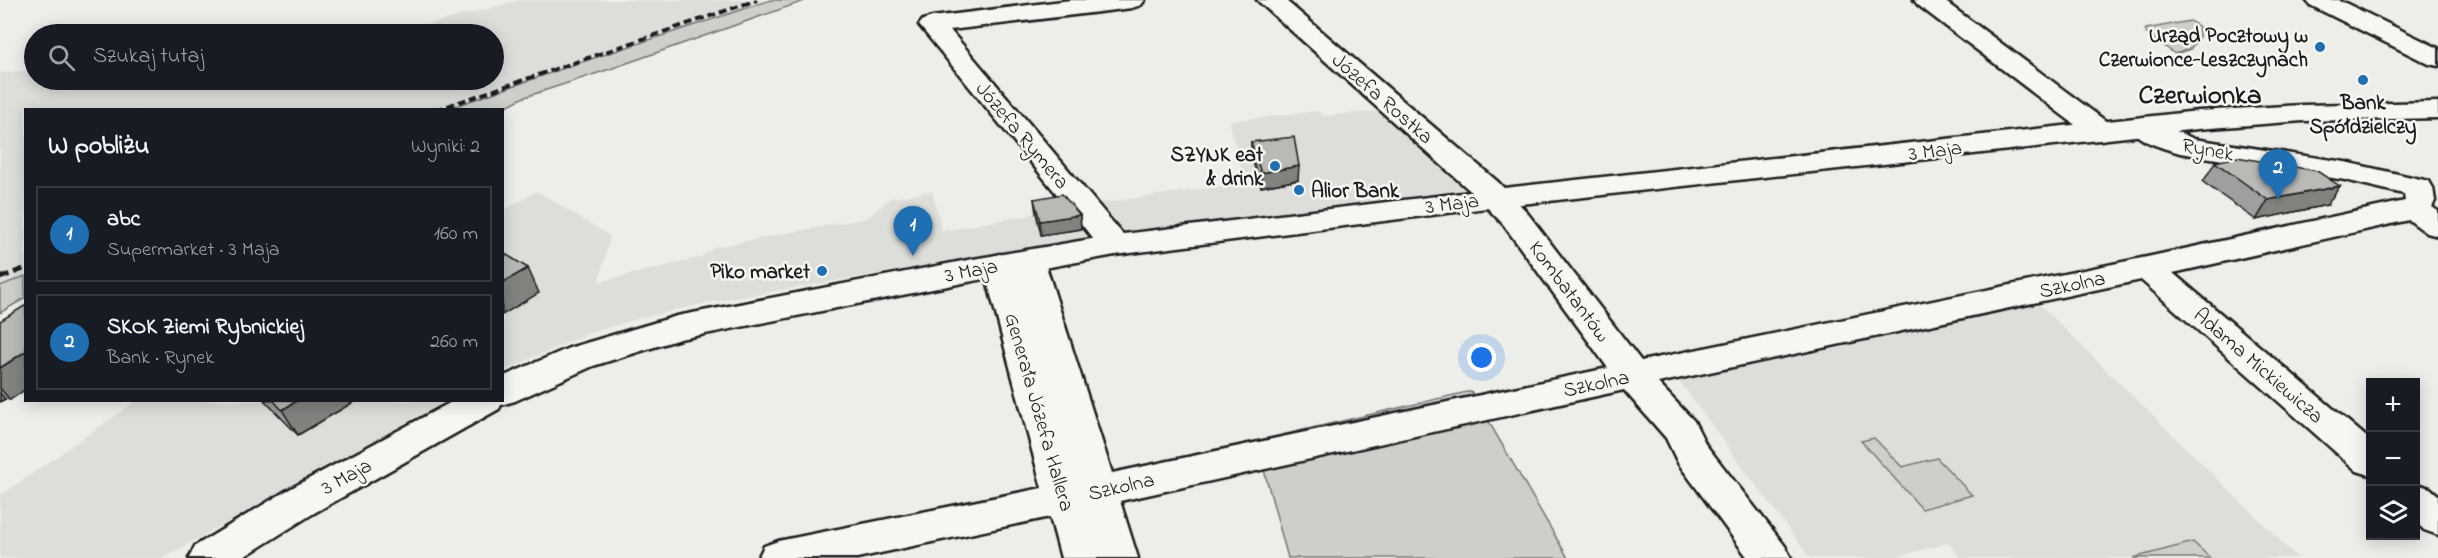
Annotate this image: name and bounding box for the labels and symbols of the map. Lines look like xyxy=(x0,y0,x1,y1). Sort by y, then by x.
place label: Urząd Pocztowy w Czerwionce-Leszczynach xyxy=(2099,22,2308,78)
marker: Urząd Pocztowy w Czerwionce-Leszczynach xyxy=(2313,40,2327,54)
street label: Józefa Rostka xyxy=(1324,47,1439,152)
marker: Bank Spółdzielczy xyxy=(2356,73,2370,87)
street label: Józefa Rymera xyxy=(966,76,1076,198)
district label: Czerwionka xyxy=(2139,77,2261,116)
place label: Bank Spółdzielczy xyxy=(2309,89,2417,145)
street label: Rynek xyxy=(2179,131,2237,173)
street label: 3 Maja xyxy=(1907,134,1964,170)
place label: SZYNK eat & drink xyxy=(1171,141,1264,195)
pin: 2 xyxy=(2258,150,2298,199)
marker: SZYNK eat & drink xyxy=(1268,159,1282,173)
place label: Alior Bank xyxy=(1311,177,1400,207)
marker: Alior Bank xyxy=(1292,183,1306,197)
street label: 3 Maja xyxy=(1424,187,1481,223)
pin: 1 xyxy=(894,206,932,256)
street label: Kombatantów xyxy=(1520,235,1617,349)
street label: 3 Maja xyxy=(942,252,1001,292)
place label: Piko market xyxy=(710,258,811,288)
marker: Piko market xyxy=(815,264,829,278)
street label: Szkolna xyxy=(2037,264,2108,308)
street label: Adama Mickiewicza xyxy=(2186,301,2330,432)
street label: Generała Józefa Hallera xyxy=(995,310,1081,515)
your location xyxy=(1467,343,1496,372)
street label: Szkolna xyxy=(1561,363,1632,407)
street label: 3 Maja xyxy=(316,452,378,504)
street label: Szkolna xyxy=(1085,466,1157,510)

